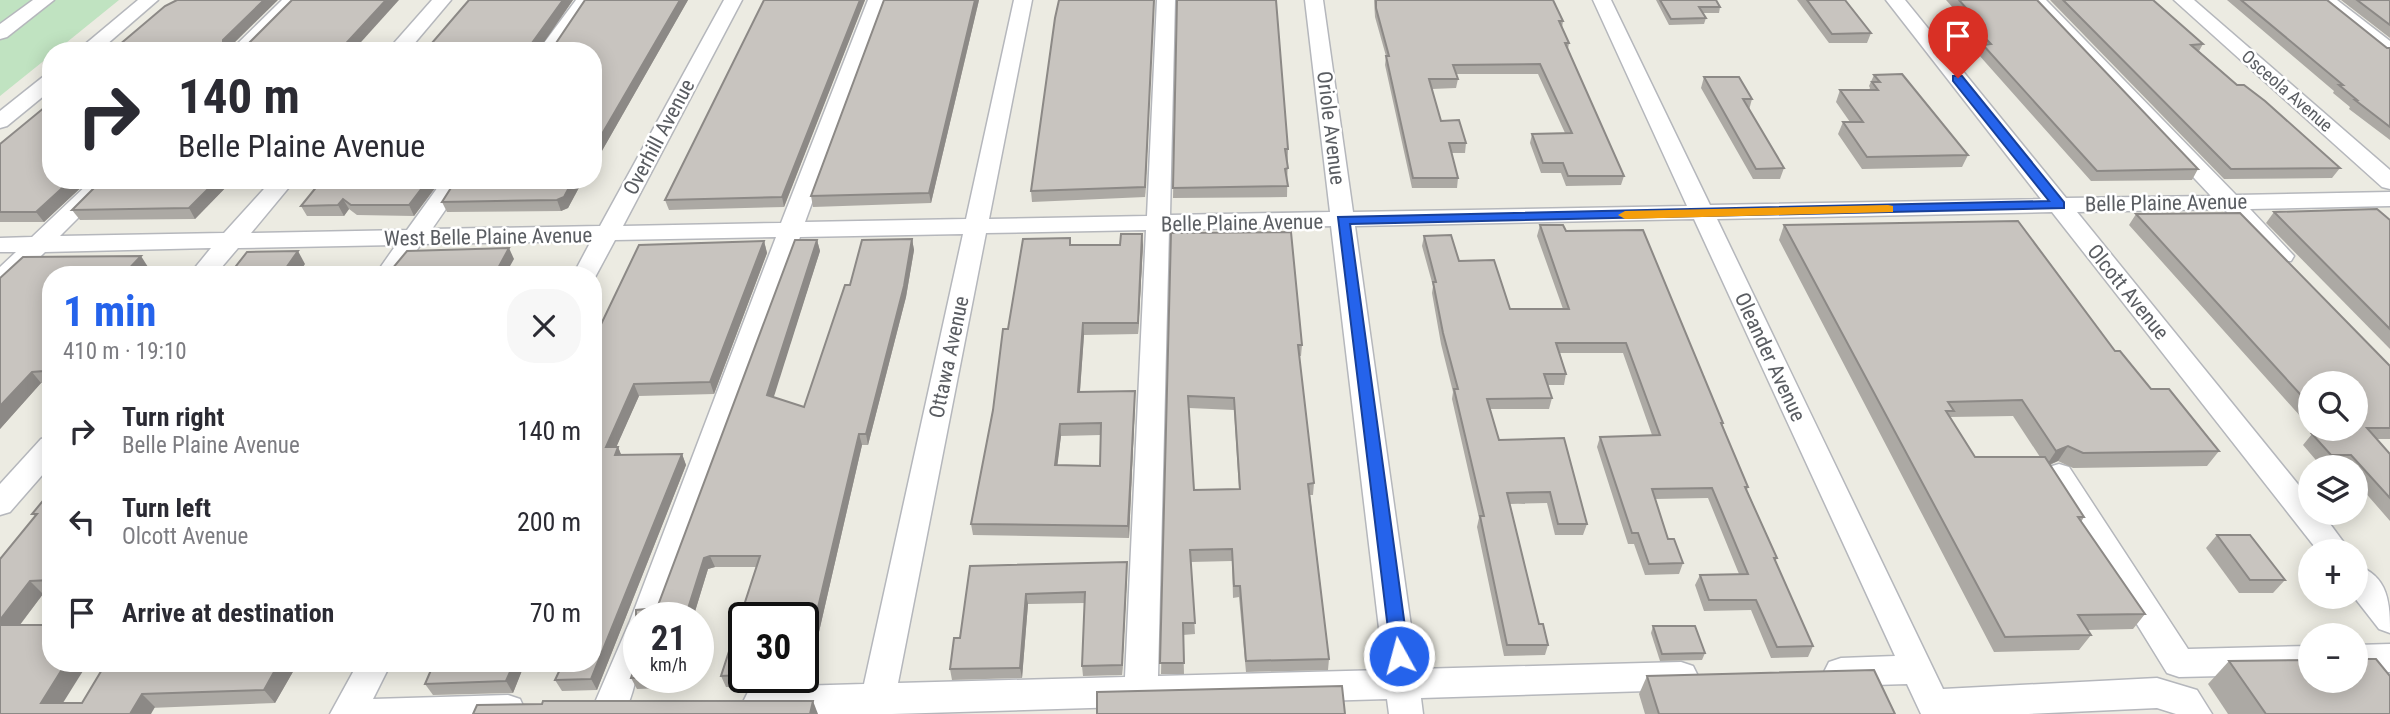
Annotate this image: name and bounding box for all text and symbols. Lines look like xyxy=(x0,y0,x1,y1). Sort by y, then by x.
pin xyxy=(1928,6,1988,78)
icon: arrive xyxy=(1939,17,1977,55)
street label: Osceola Avenue xyxy=(2238,45,2337,136)
text: 140 m xyxy=(178,68,300,125)
icon: right xyxy=(63,70,154,161)
street label: Oriole Avenue xyxy=(1312,70,1350,186)
street label: Overhill Avenue xyxy=(618,75,700,199)
text: Belle Plaine Avenue xyxy=(178,127,425,165)
street label: Belle Plaine Avenue xyxy=(2085,190,2247,216)
street label: Belle Plaine Avenue xyxy=(1161,210,1323,236)
street label: West Belle Plaine Avenue xyxy=(384,223,593,251)
street label: Olcott Avenue xyxy=(2082,240,2174,345)
text: 1 min xyxy=(63,287,156,336)
button: close xyxy=(507,289,581,363)
street label: Oleander Avenue xyxy=(1730,289,1810,425)
street label: Ottawa Avenue xyxy=(924,294,974,420)
text: 410 m · 19:10 xyxy=(63,338,187,365)
map controls xyxy=(2298,371,2368,693)
button: search xyxy=(2298,371,2368,441)
text: Turn right xyxy=(122,402,224,432)
icon: right xyxy=(63,412,101,450)
text: 140 m xyxy=(517,416,581,446)
text: Belle Plaine Avenue xyxy=(122,432,300,459)
button: layers xyxy=(2298,455,2368,525)
text: Turn left xyxy=(122,493,211,523)
icon: left xyxy=(63,503,101,541)
text: 200 m xyxy=(517,507,581,537)
text: Olcott Avenue xyxy=(122,523,248,550)
button: + xyxy=(2298,539,2368,609)
icon: arrive xyxy=(63,594,101,632)
text: Arrive at destination xyxy=(122,598,334,628)
text: 70 m xyxy=(530,598,581,628)
speed limit sign: 30 xyxy=(728,602,819,693)
text: 21 xyxy=(651,618,686,659)
position arrow xyxy=(1362,619,1436,693)
button: − xyxy=(2298,623,2368,693)
text: km/h xyxy=(650,654,687,675)

